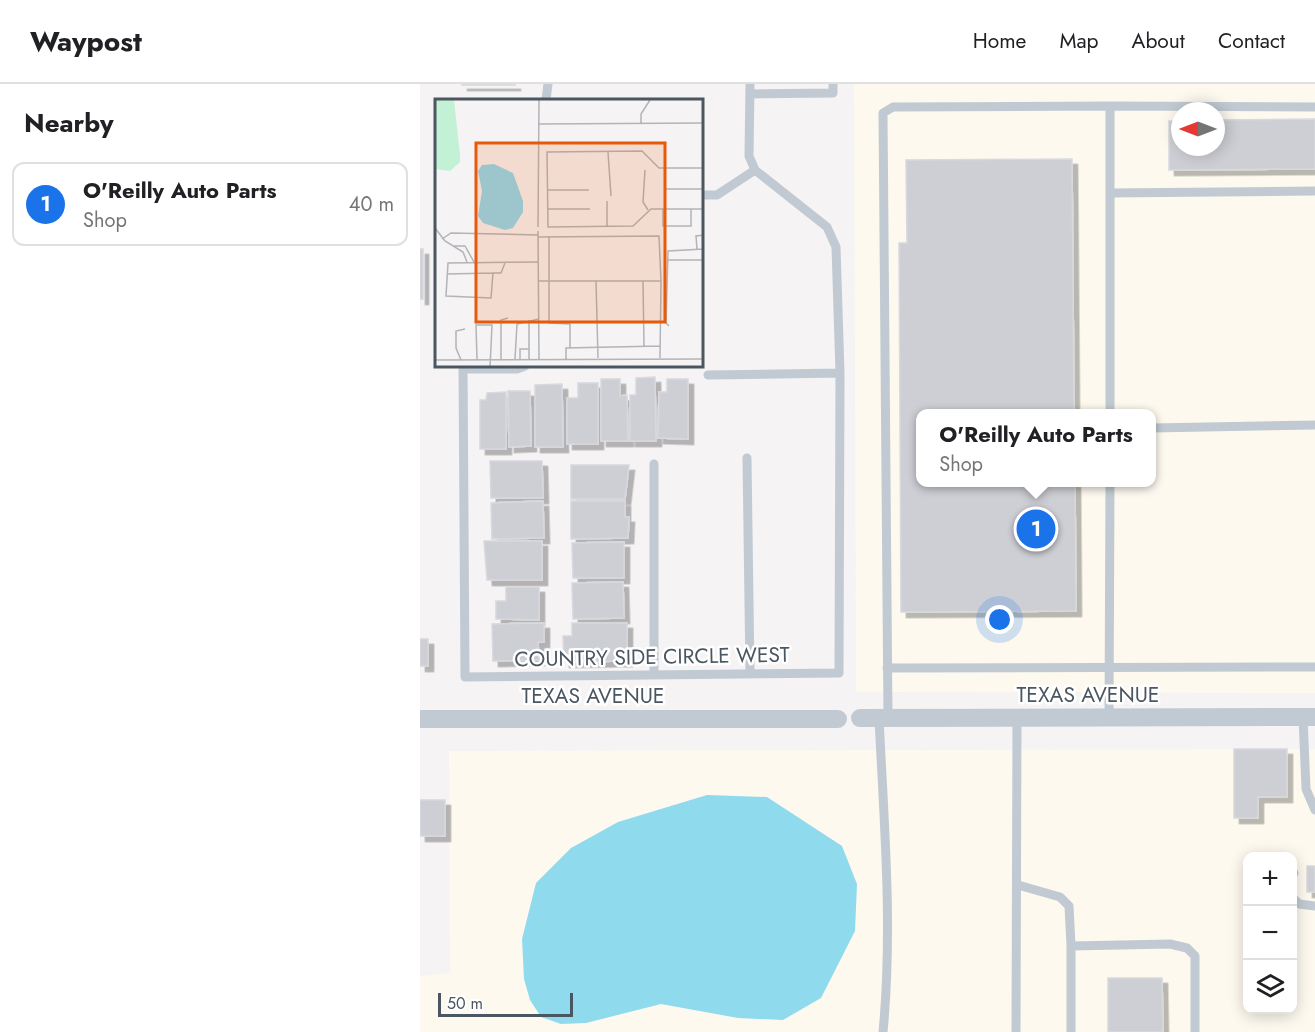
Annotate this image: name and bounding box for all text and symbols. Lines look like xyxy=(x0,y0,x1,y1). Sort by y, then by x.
text: Waypost xyxy=(30,21,142,62)
text: Home xyxy=(973,26,1026,56)
text: Map xyxy=(1059,26,1099,56)
text: About xyxy=(1132,26,1185,56)
text: Contact xyxy=(1218,26,1285,56)
inset map xyxy=(435,99,704,368)
north arrow xyxy=(1171,102,1225,156)
text: Nearby xyxy=(24,104,113,142)
text: O'Reilly Auto Parts xyxy=(83,174,277,206)
text: 1 xyxy=(40,190,51,219)
text: 40 m xyxy=(349,190,394,219)
text: Shop xyxy=(83,206,127,235)
popup xyxy=(916,409,1156,487)
text: O'Reilly Auto Parts xyxy=(939,418,1133,450)
text: Shop xyxy=(939,450,983,479)
pin: 1 xyxy=(1016,506,1056,552)
your location xyxy=(985,605,1014,634)
street label: COUNTRY SIDE CIRCLE WEST xyxy=(514,640,790,674)
street label: TEXAS AVENUE xyxy=(1017,680,1159,710)
street label: TEXAS AVENUE xyxy=(522,681,664,711)
map controls xyxy=(1243,852,1297,1014)
button: + xyxy=(1243,852,1297,906)
button: − xyxy=(1243,906,1297,960)
button: layers xyxy=(1243,960,1297,1014)
scale bar xyxy=(438,990,573,1018)
text: 50 m xyxy=(447,992,483,1015)

